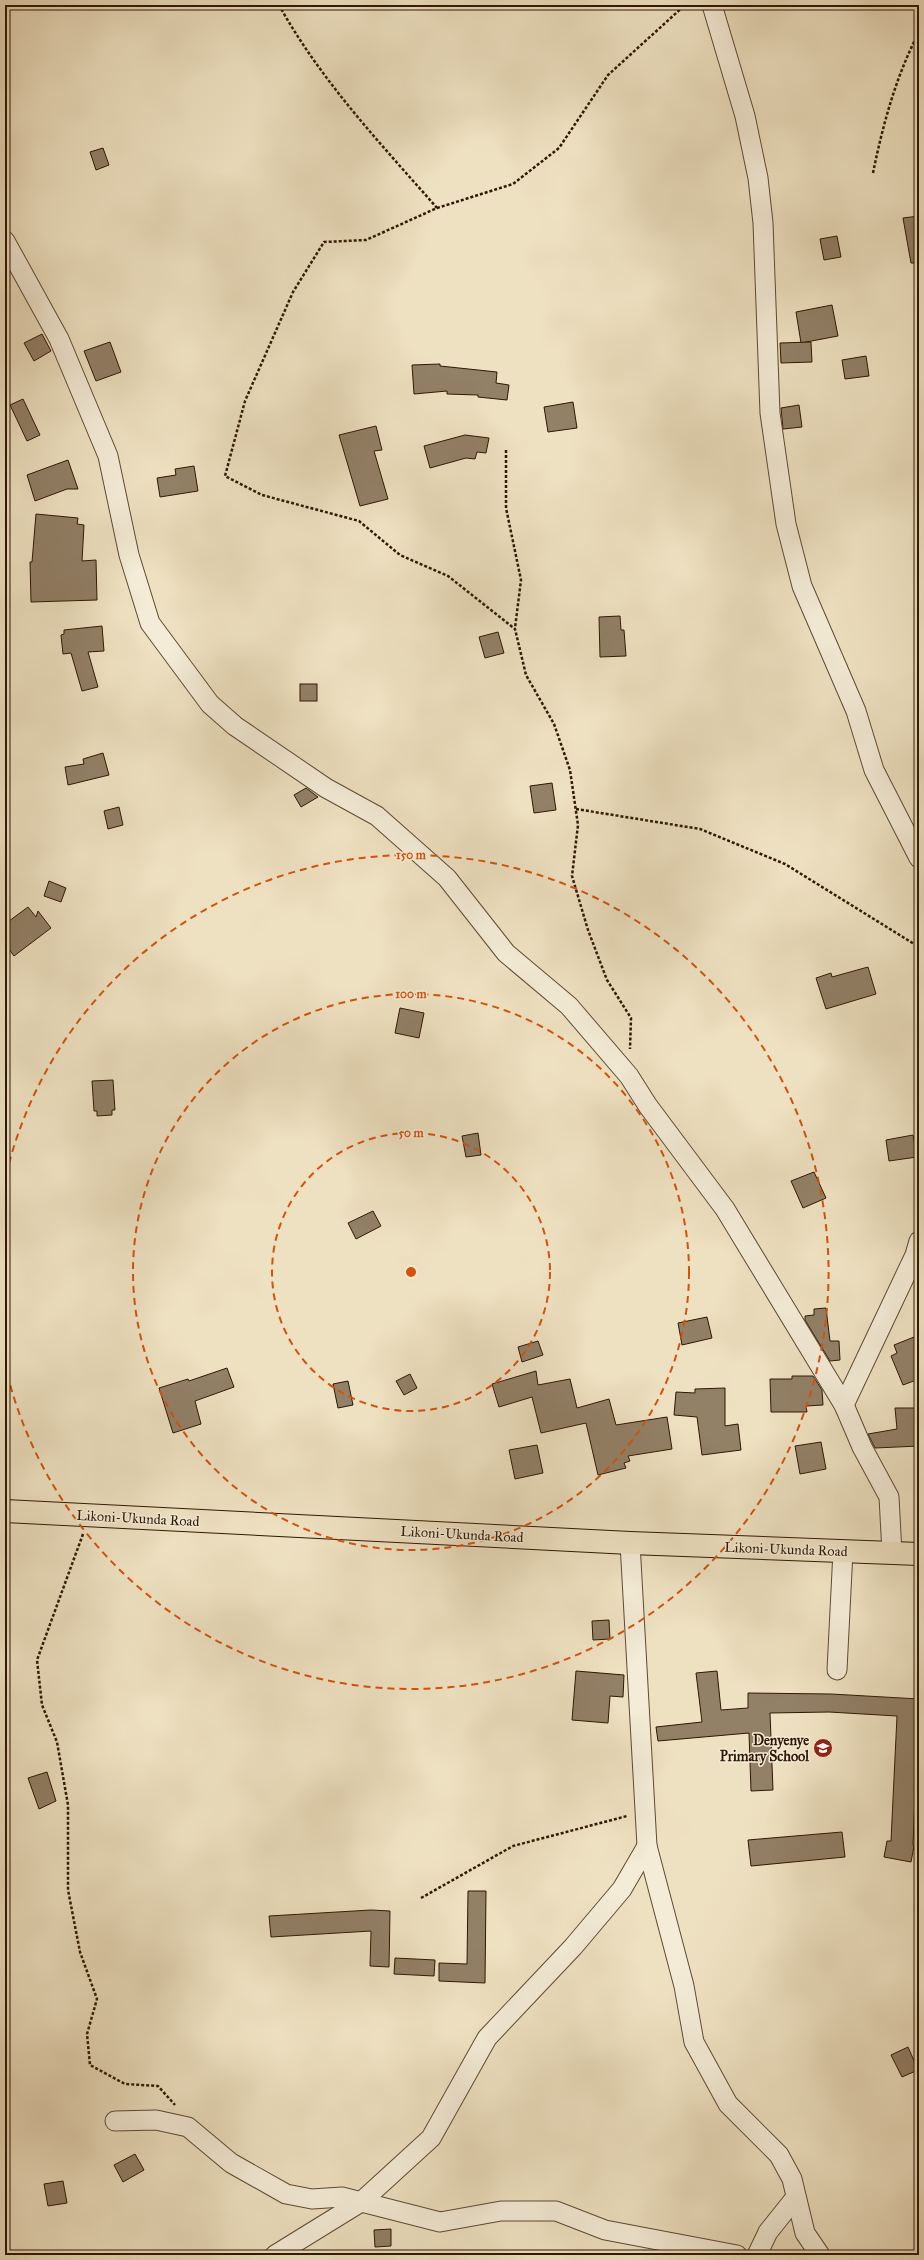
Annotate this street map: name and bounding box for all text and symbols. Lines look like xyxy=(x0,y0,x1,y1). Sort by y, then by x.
text: 150 m xyxy=(396,848,427,862)
text: 100 m xyxy=(395,987,428,1001)
text: 50 m xyxy=(398,1126,425,1140)
centre of rings xyxy=(404,1265,418,1279)
street label: Likoni-Ukunda Road xyxy=(76,1507,200,1530)
street label: Likoni-Ukunda Road xyxy=(400,1523,524,1546)
street label: Likoni-Ukunda Road xyxy=(724,1539,848,1560)
place label: Denyenye Primary School xyxy=(720,1732,810,1766)
school or university icon: Denyenye Primary School xyxy=(812,1737,834,1759)

